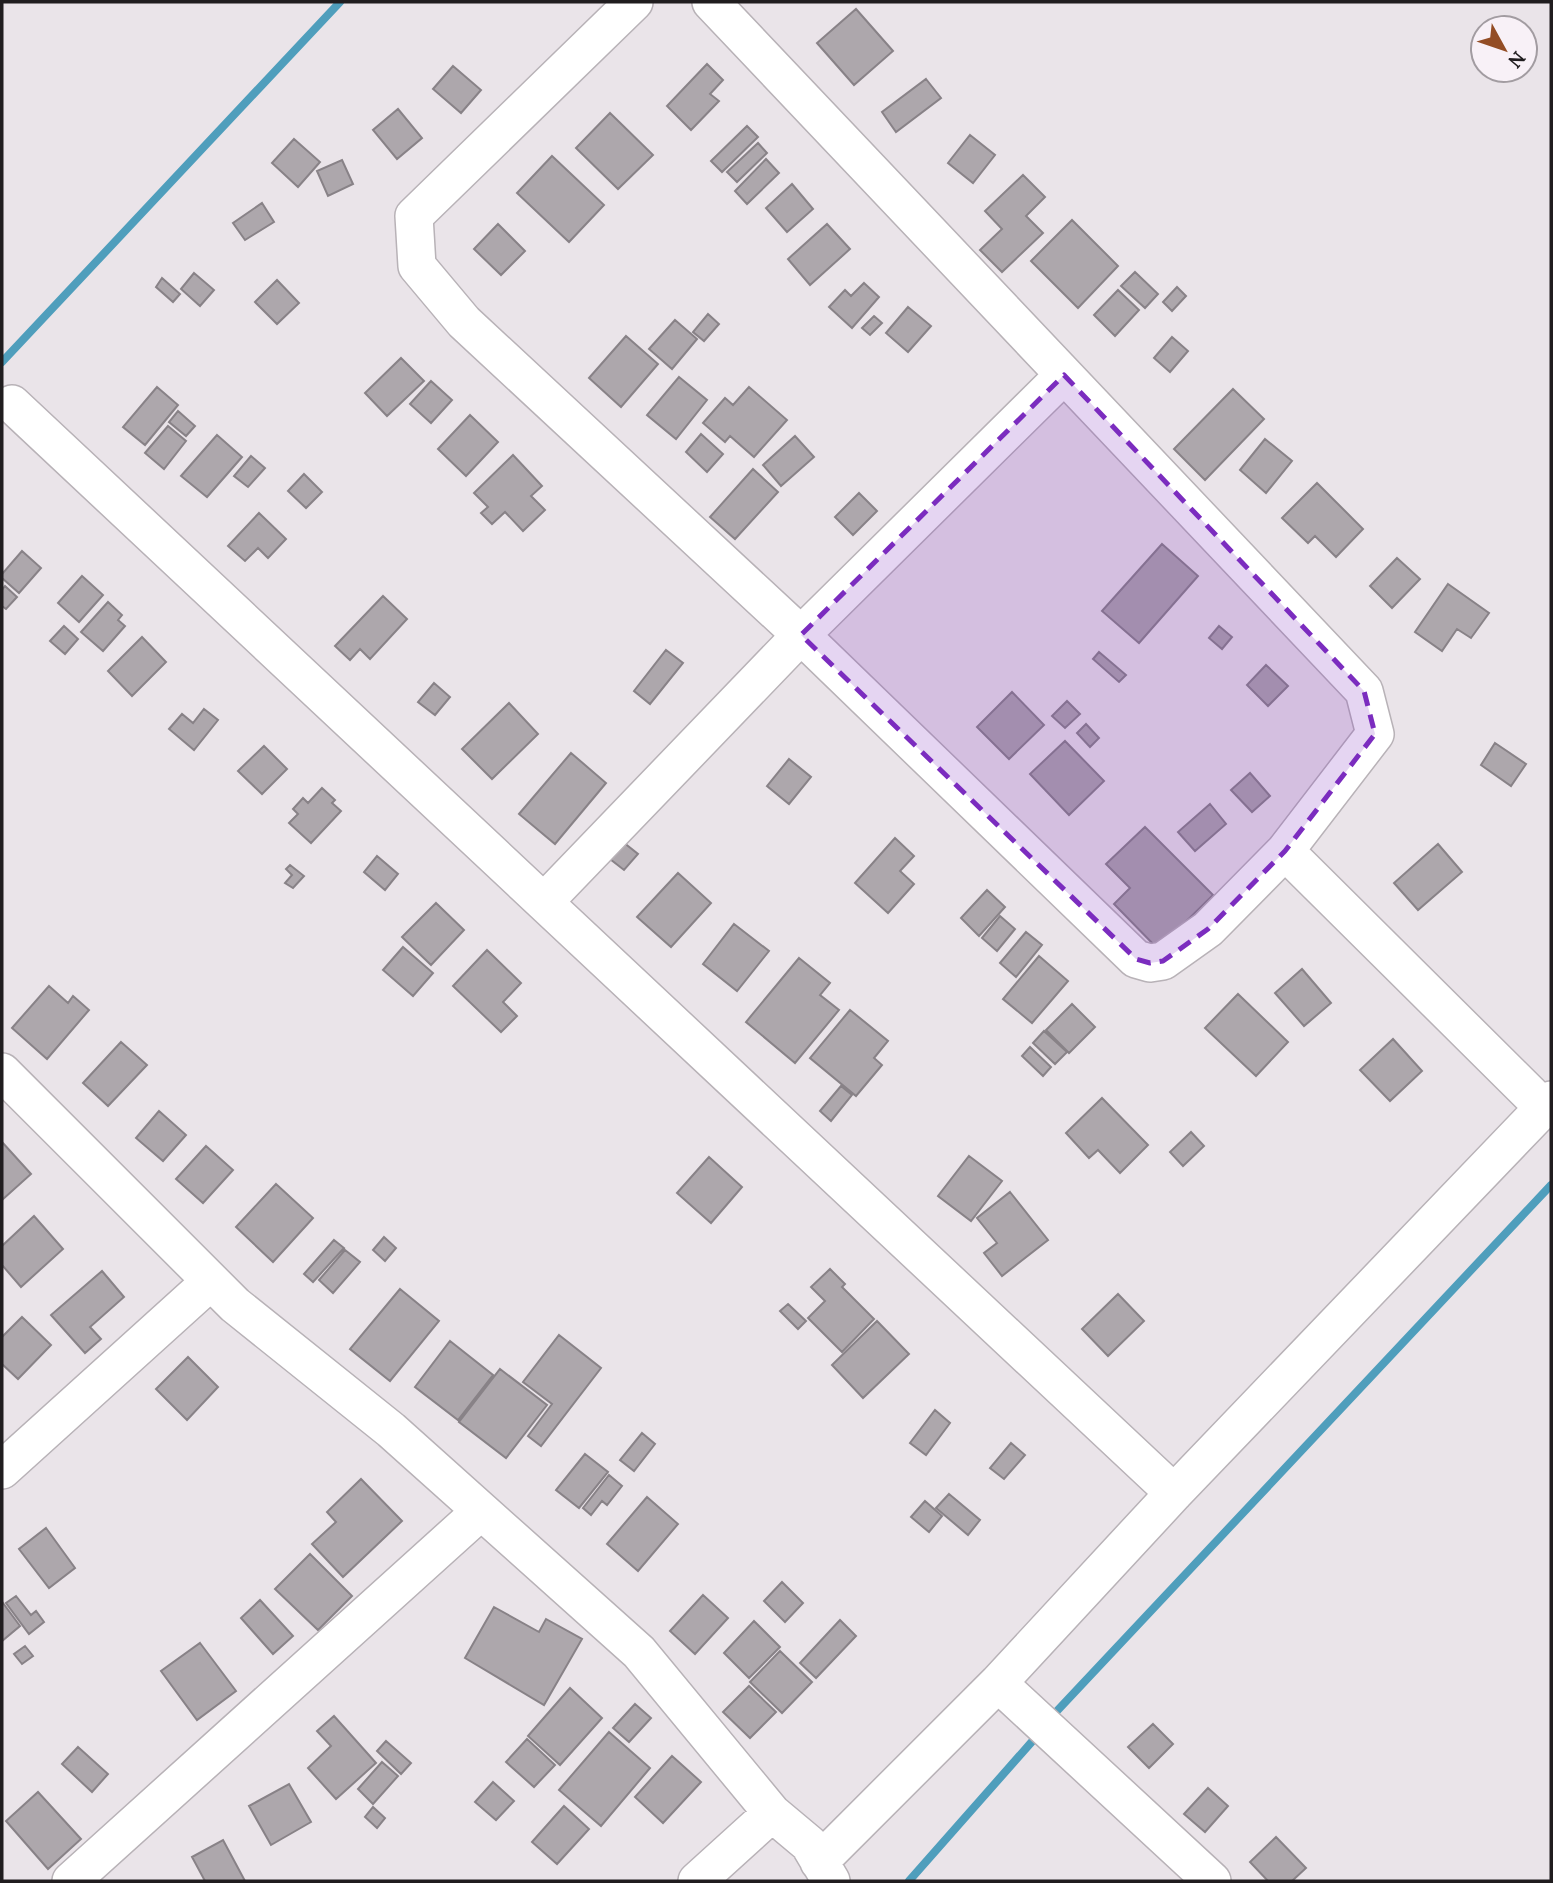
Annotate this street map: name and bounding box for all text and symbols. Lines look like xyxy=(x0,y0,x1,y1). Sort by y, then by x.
north arrow xyxy=(1469,14,1539,84)
text: N xyxy=(1503,47,1531,74)

